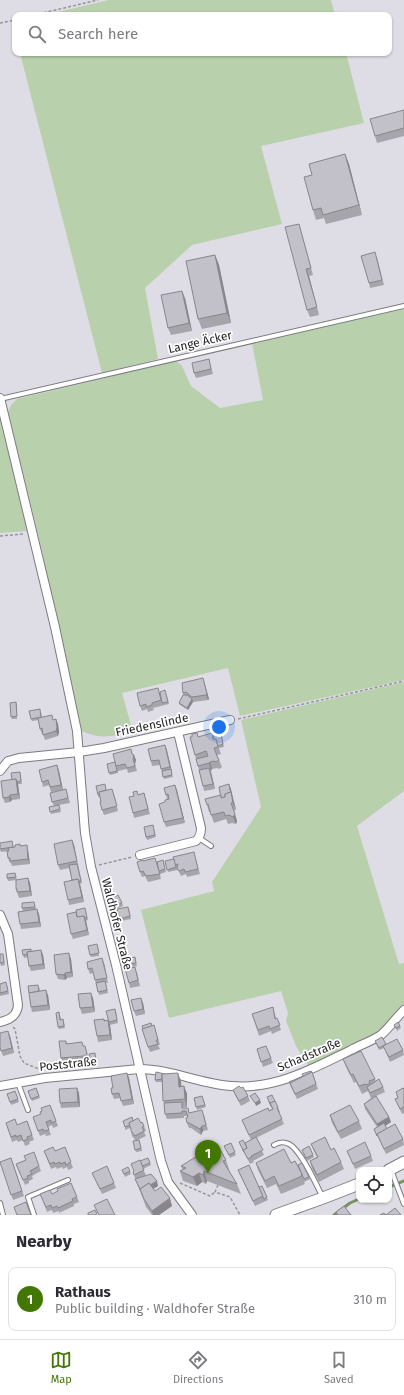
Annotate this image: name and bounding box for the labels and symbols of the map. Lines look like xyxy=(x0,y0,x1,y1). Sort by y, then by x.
street label: Lange Äcker xyxy=(167,327,234,356)
street label: Friedenslinde xyxy=(114,710,190,740)
your location xyxy=(209,717,229,737)
street label: Waldhofer Straße xyxy=(99,877,135,971)
street label: Schadstraße xyxy=(275,1035,343,1075)
street label: Poststraße xyxy=(38,1054,98,1074)
pin: 1 xyxy=(195,1140,221,1173)

